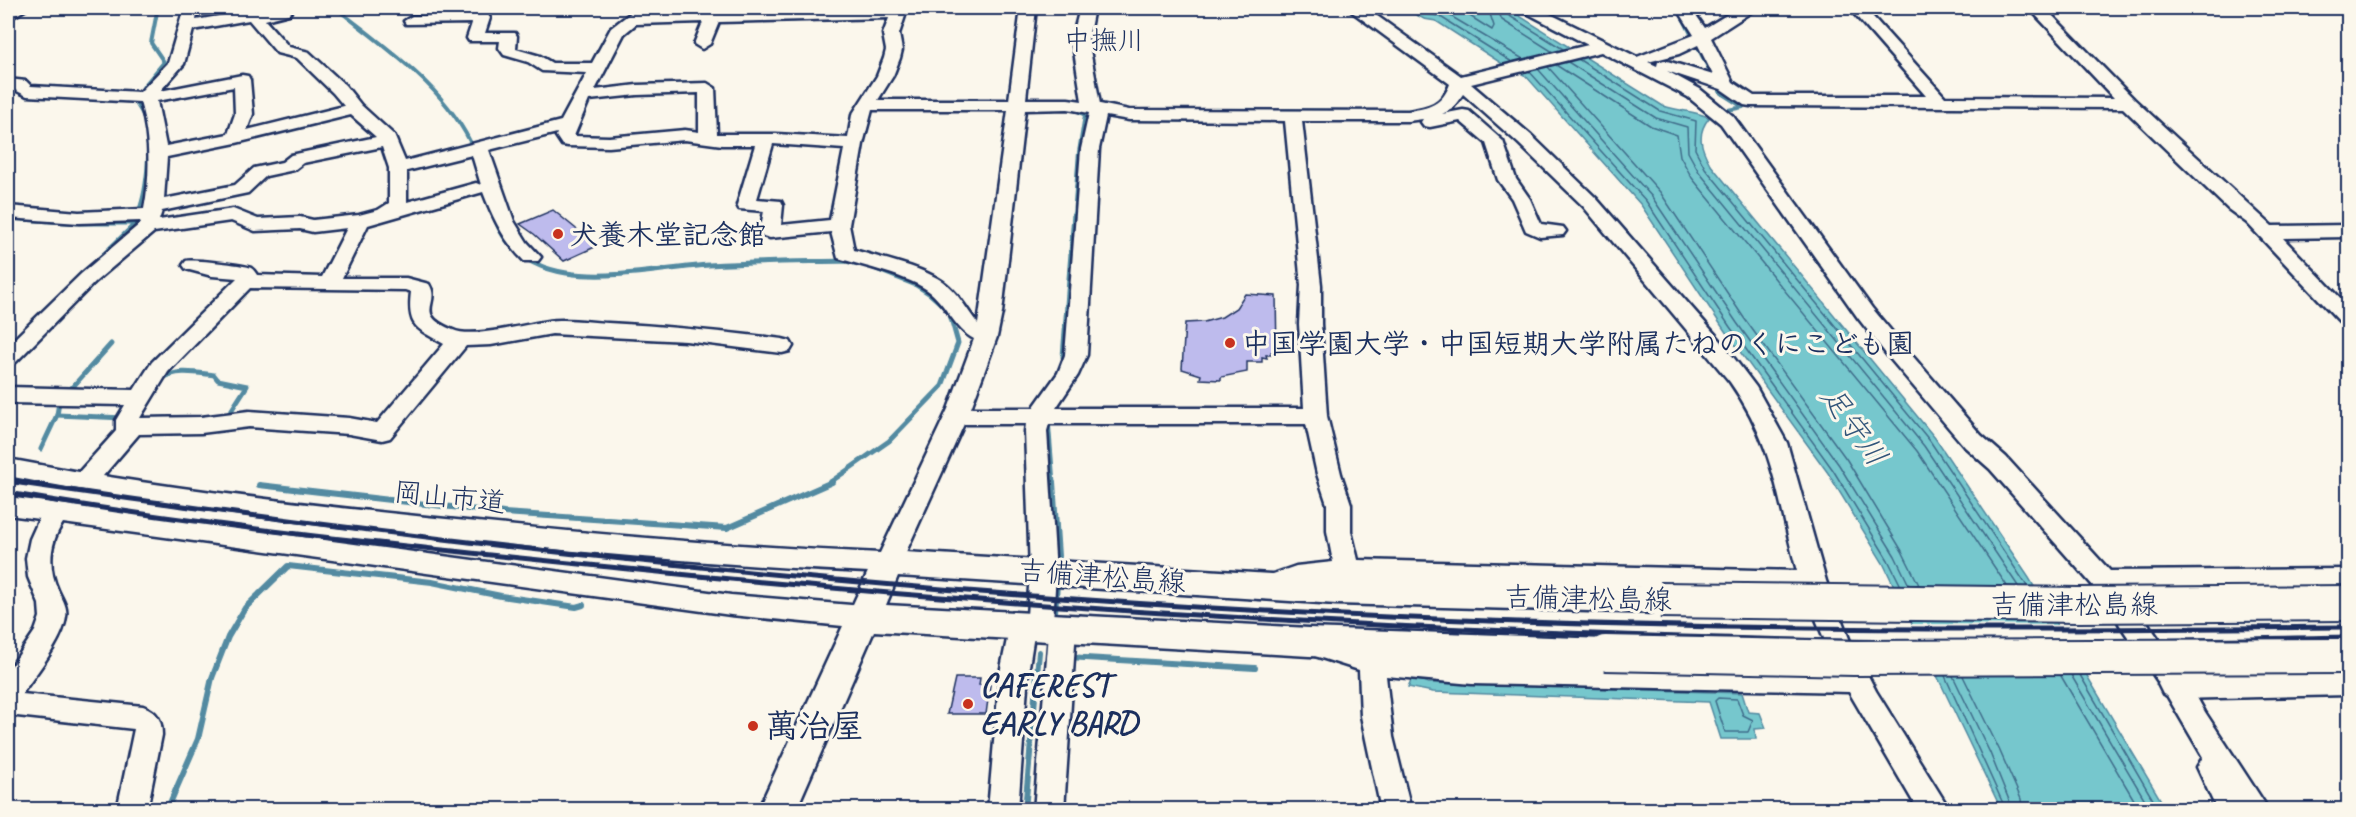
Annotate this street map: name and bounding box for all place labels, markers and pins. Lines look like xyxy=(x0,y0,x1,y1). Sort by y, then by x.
place label: 犬養木堂記念館 xyxy=(570,217,766,252)
marker: 犬養木堂記念館 xyxy=(551,227,565,241)
place label: 中国学園大学・中国短期大学附属たねのくにこども園 xyxy=(1242,326,1914,361)
marker: 中国学園大学・中国短期大学附属たねのくにこども園 xyxy=(1223,336,1237,350)
place label: CAFEREST EARLY BARD xyxy=(980,664,1141,744)
marker: CAFEREST EARLY BARD xyxy=(961,697,975,711)
place label: 萬治屋 xyxy=(765,705,864,747)
marker: 萬治屋 xyxy=(746,719,760,733)

